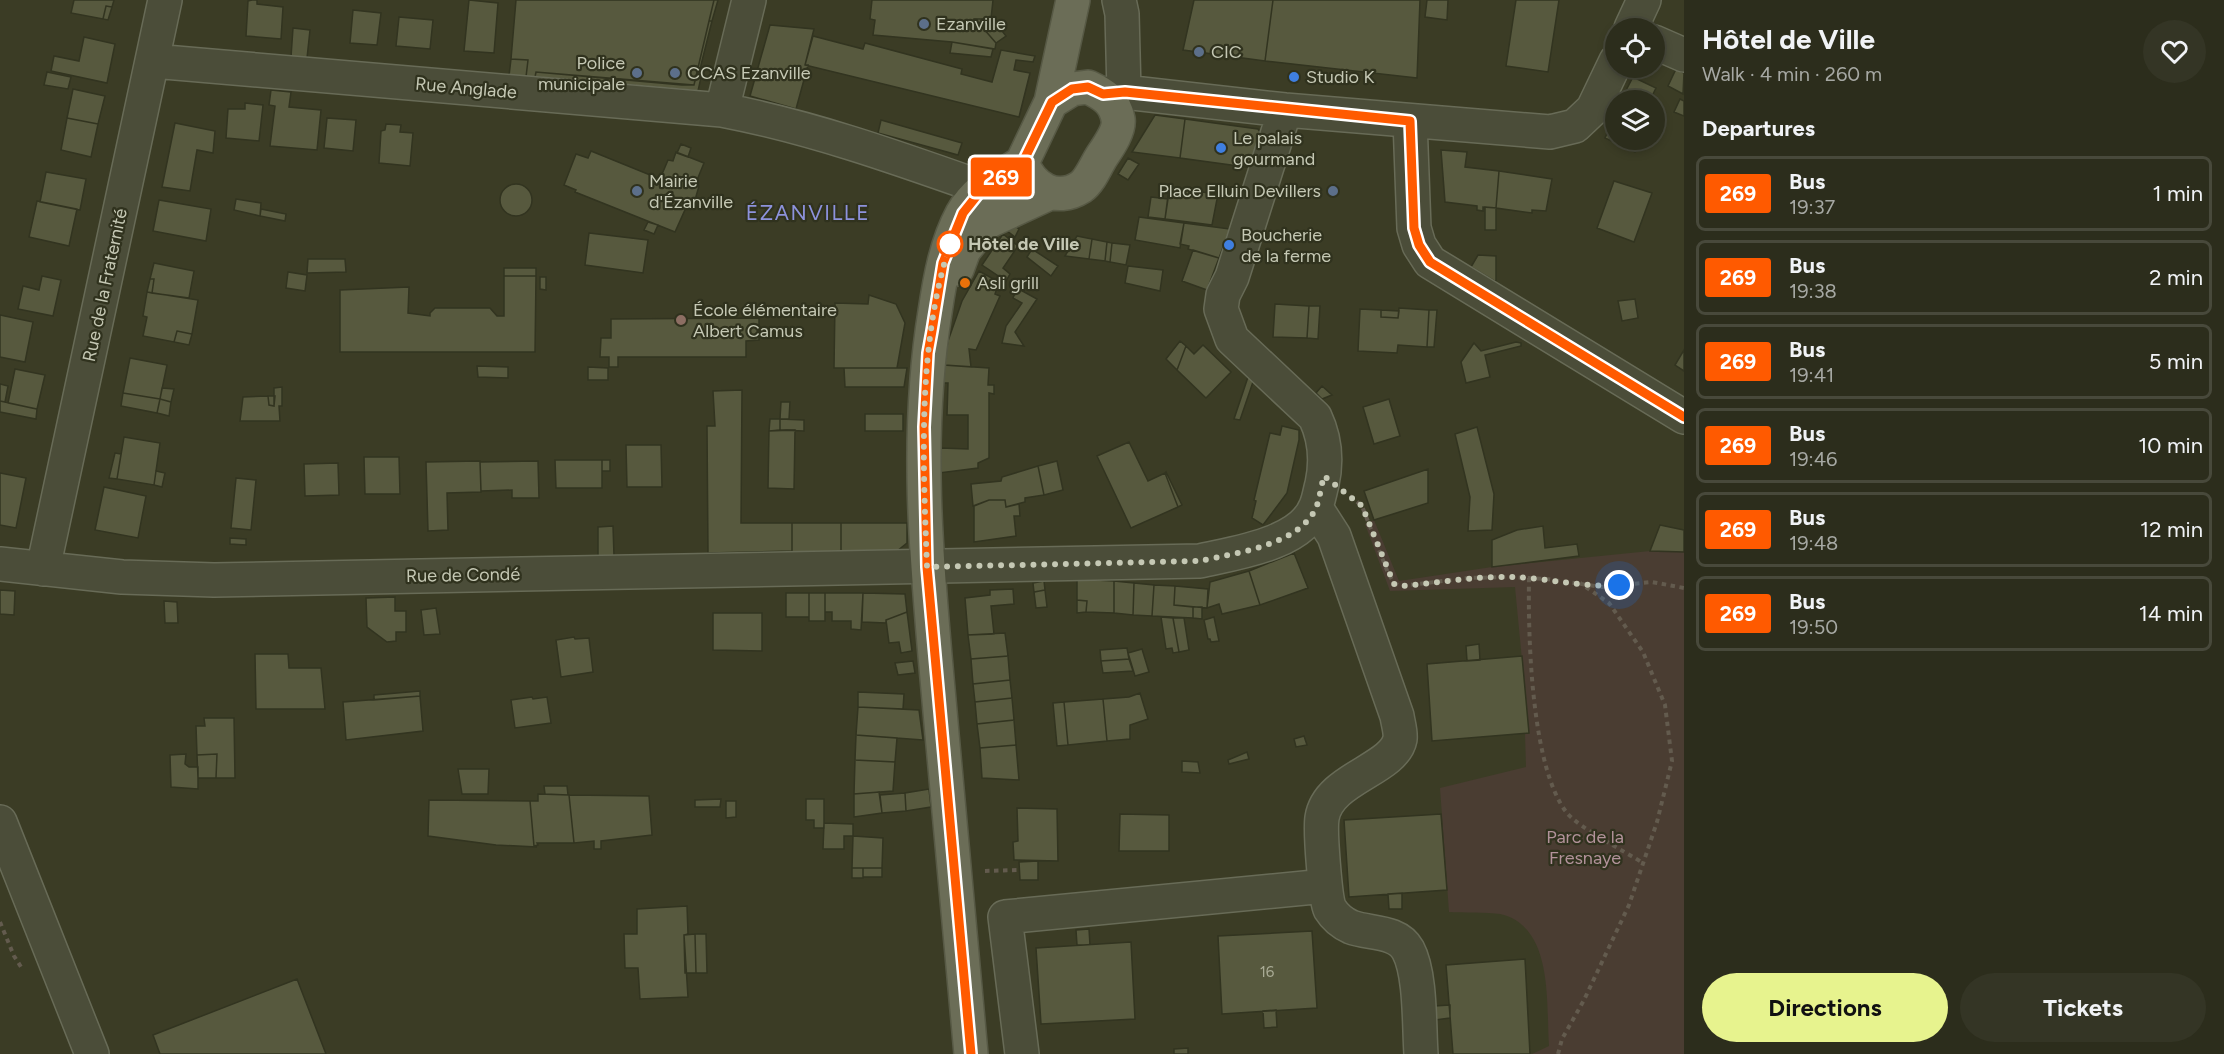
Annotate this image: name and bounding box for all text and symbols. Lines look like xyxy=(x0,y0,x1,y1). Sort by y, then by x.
place label: Ezanville xyxy=(936,13,1006,35)
marker: Ezanville xyxy=(917,17,931,31)
map controls xyxy=(1605,18,1665,150)
button: locate xyxy=(1605,18,1665,78)
button: heart xyxy=(2143,20,2206,83)
text: Hôtel de Ville xyxy=(1702,22,1875,56)
place label: CIC xyxy=(1211,41,1242,63)
marker: CIC xyxy=(1192,45,1206,59)
place label: Police municipale xyxy=(538,52,625,95)
place label: CCAS Ezanville xyxy=(687,62,811,84)
text: Walk · 4 min · 260 m xyxy=(1702,62,1882,86)
marker: Police municipale xyxy=(630,66,644,80)
marker: CCAS Ezanville xyxy=(668,66,682,80)
place label: Studio K xyxy=(1306,66,1375,88)
marker: Studio K xyxy=(1287,70,1301,84)
street label: Rue Anglade xyxy=(414,73,518,103)
button: layers xyxy=(1605,90,1665,150)
text: Departures xyxy=(1702,115,1815,142)
place label: Le palais gourmand xyxy=(1233,127,1315,170)
marker: Le palais gourmand xyxy=(1214,141,1228,155)
line badge: 269 xyxy=(966,158,1036,196)
text: 269 xyxy=(983,165,1019,190)
text: Bus xyxy=(1789,168,1825,195)
place label: Mairie d'Ézanville xyxy=(649,170,733,213)
place label: Place Elluin Devillers xyxy=(1158,180,1321,202)
text: 1 min xyxy=(2152,180,2203,207)
text: 269 xyxy=(1720,181,1756,206)
marker: Mairie d'Ézanville xyxy=(630,184,644,198)
marker: Place Elluin Devillers xyxy=(1326,184,1340,198)
text: 19:37 xyxy=(1789,195,1835,219)
district label: ÉZANVILLE xyxy=(746,200,870,225)
street label: Rue de la Fraternité xyxy=(78,206,132,364)
place label: Boucherie de la ferme xyxy=(1241,224,1331,267)
marker: Hôtel de Ville xyxy=(937,231,963,257)
place label: Hôtel de Ville xyxy=(968,233,1079,255)
marker: Boucherie de la ferme xyxy=(1222,238,1236,252)
text: Bus xyxy=(1789,252,1825,279)
text: 2 min xyxy=(2149,264,2203,291)
text: 269 xyxy=(1720,265,1756,290)
place label: Asli grill xyxy=(977,272,1039,294)
marker: Asli grill xyxy=(958,276,972,290)
text: 19:38 xyxy=(1789,279,1837,303)
place label: École élémentaire Albert Camus xyxy=(693,299,837,342)
marker: École élémentaire Albert Camus xyxy=(674,313,688,327)
text: Bus xyxy=(1789,336,1825,363)
text: 5 min xyxy=(2149,348,2203,375)
text: 269 xyxy=(1720,349,1756,374)
text: 19:41 xyxy=(1789,363,1834,387)
text: Bus xyxy=(1789,420,1825,447)
text: 10 min xyxy=(2138,432,2203,459)
text: 269 xyxy=(1720,433,1756,458)
text: 19:46 xyxy=(1789,447,1837,471)
text: Bus xyxy=(1789,504,1825,531)
text: 12 min xyxy=(2140,516,2203,543)
text: 269 xyxy=(1720,517,1756,542)
text: 19:48 xyxy=(1789,531,1838,555)
street label: Rue de Condé xyxy=(406,563,520,587)
your location xyxy=(1604,570,1634,600)
text: Bus xyxy=(1789,588,1825,615)
text: 14 min xyxy=(2139,600,2203,627)
text: 269 xyxy=(1720,601,1756,626)
text: 19:50 xyxy=(1789,615,1838,639)
park label: Parc de la Fresnaye xyxy=(1546,826,1624,869)
house number: 16 xyxy=(1260,963,1275,981)
button: Directions xyxy=(1702,973,1948,1042)
button: Tickets xyxy=(1960,973,2206,1042)

